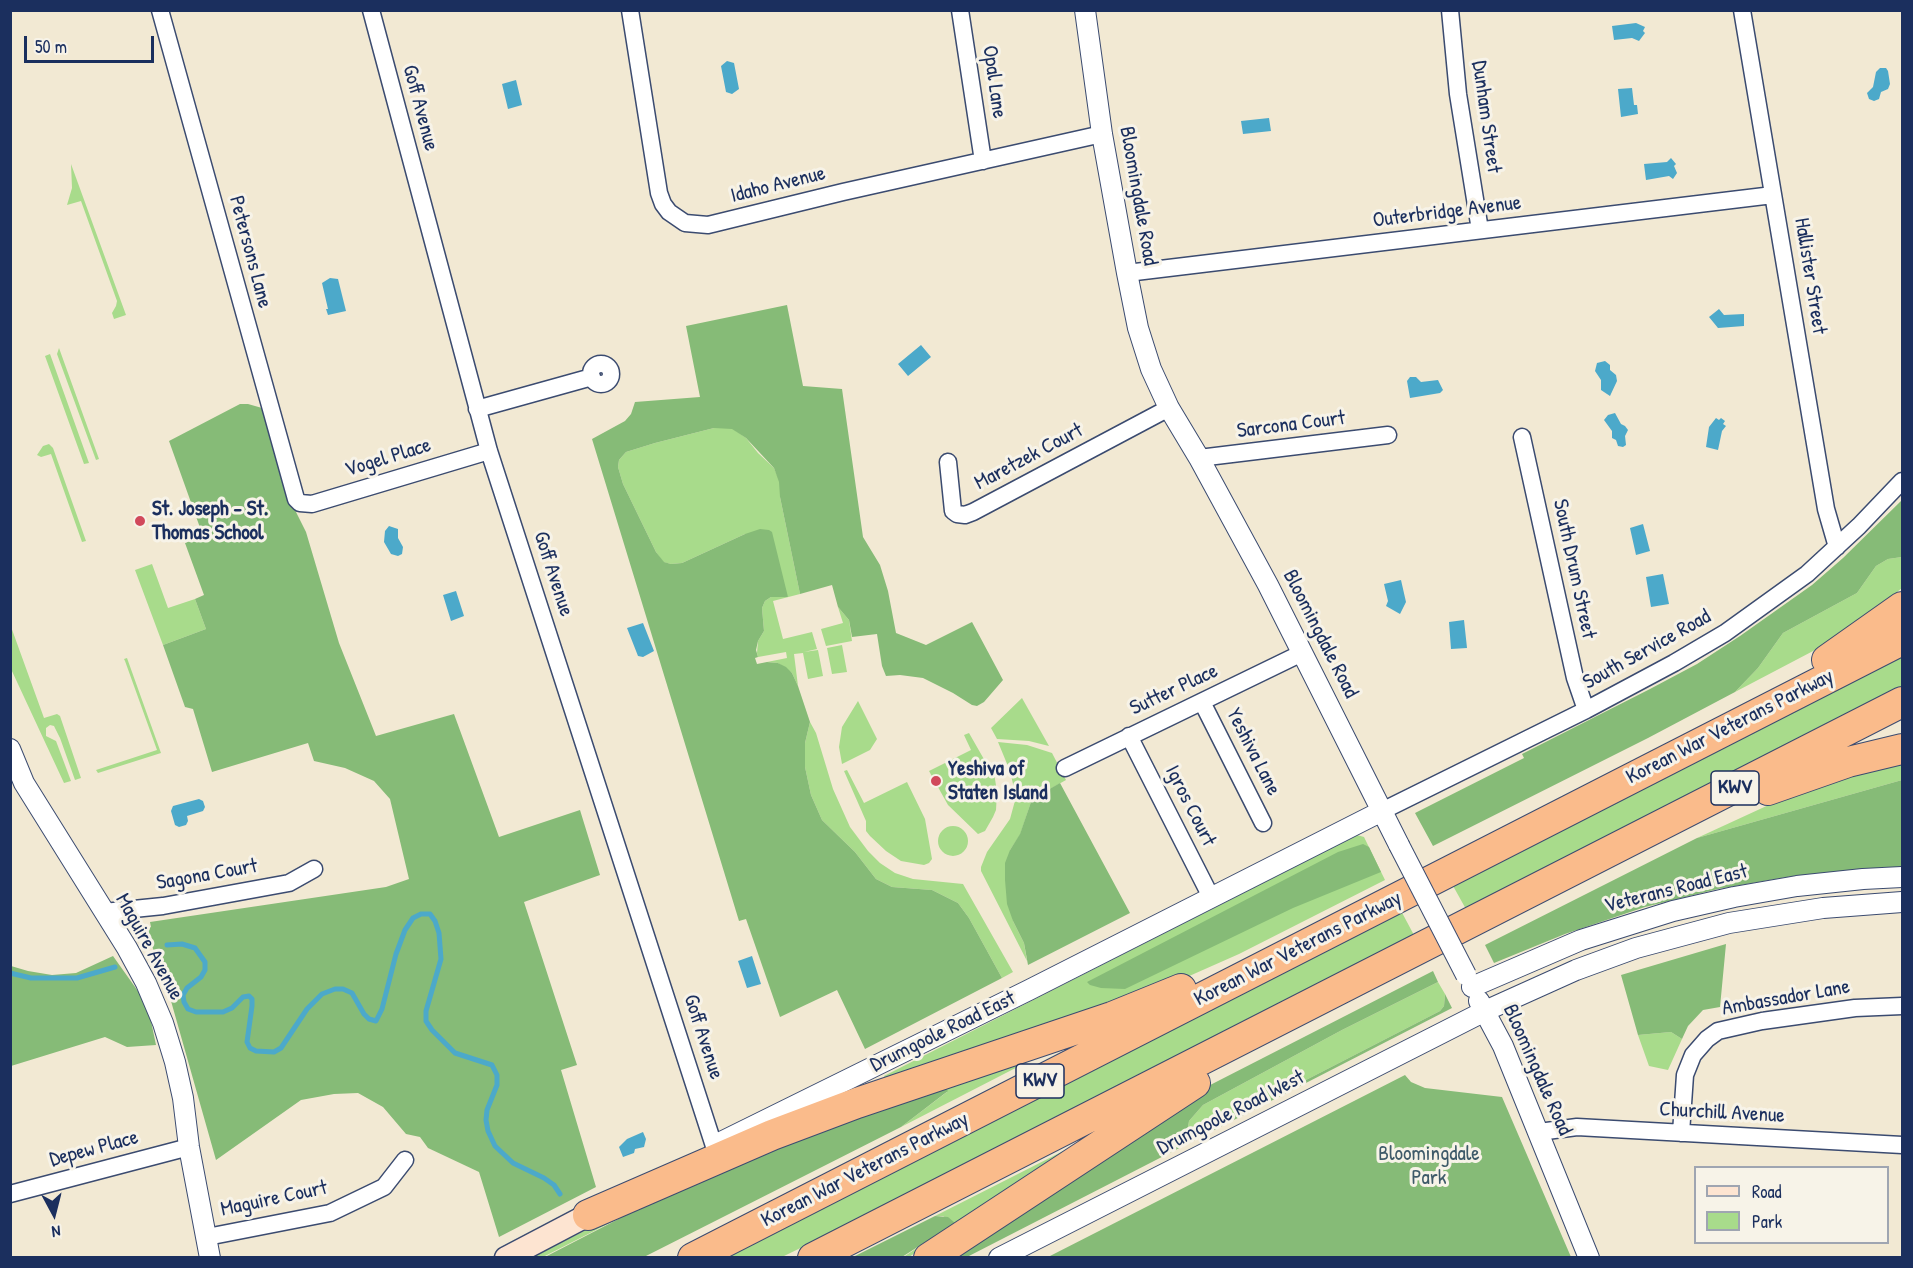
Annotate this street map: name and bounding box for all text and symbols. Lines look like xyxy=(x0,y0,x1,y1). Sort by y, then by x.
scale bar xyxy=(27,24,158,62)
text: 50 m xyxy=(35,34,67,59)
street label: Opal Lane xyxy=(976,44,1012,120)
street label: Dunham Street xyxy=(1466,59,1506,175)
street label: Goff Avenue xyxy=(396,62,444,154)
street label: Bloomingdale Road xyxy=(1113,125,1163,267)
street label: Idaho Avenue xyxy=(728,161,828,209)
street label: Outerbridge Avenue xyxy=(1371,190,1523,234)
street label: Petersons Lane xyxy=(223,193,277,311)
street label: Hallister Street xyxy=(1788,216,1832,336)
street label: Sarcona Court xyxy=(1235,406,1347,444)
street label: Maretzek Court xyxy=(971,418,1087,496)
street label: Vogel Place xyxy=(342,433,434,483)
place label: St. Joseph - St. Thomas School xyxy=(152,496,268,546)
street label: South Drum Street xyxy=(1547,497,1601,641)
marker: St. Joseph - St. Thomas School xyxy=(133,514,147,528)
street label: Goff Avenue xyxy=(527,528,579,620)
street label: Bloomingdale Road xyxy=(1277,566,1363,702)
street label: South Service Road xyxy=(1579,604,1715,696)
street label: Sutter Place xyxy=(1126,659,1222,721)
street label: Korean War Veterans Parkway xyxy=(1622,664,1838,790)
street label: Yeshiva Lane xyxy=(1220,704,1286,800)
place label: Yeshiva of Staten Island xyxy=(948,756,1048,806)
street label: Igros Court xyxy=(1159,761,1221,851)
road number: KWV xyxy=(1711,771,1759,805)
marker: Yeshiva of Staten Island xyxy=(929,774,943,788)
street label: Sagona Court xyxy=(155,854,259,896)
street label: Veterans Road East xyxy=(1602,859,1750,919)
street label: Korean War Veterans Parkway xyxy=(1190,886,1406,1012)
street label: Maguire Avenue xyxy=(109,889,189,1005)
street label: Ambassador Lane xyxy=(1720,974,1852,1022)
street label: Drumgoole Road East xyxy=(867,986,1019,1078)
street label: Goff Avenue xyxy=(677,991,729,1083)
street label: Bloomingdale Road xyxy=(1497,1001,1577,1139)
road number: KWV xyxy=(1016,1064,1064,1098)
street label: Drumgoole Road West xyxy=(1153,1065,1309,1161)
street label: Churchill Avenue xyxy=(1659,1097,1785,1129)
street label: Korean War Veterans Parkway xyxy=(757,1107,973,1233)
street label: Depew Place xyxy=(47,1125,141,1173)
park label: Bloomingdale Park xyxy=(1378,1141,1480,1191)
legend xyxy=(1694,1166,1889,1244)
street label: Maguire Court xyxy=(218,1175,330,1223)
text: Road xyxy=(1752,1179,1782,1204)
north arrow xyxy=(24,1184,84,1244)
text: Park xyxy=(1752,1209,1782,1234)
text: N xyxy=(51,1220,62,1243)

